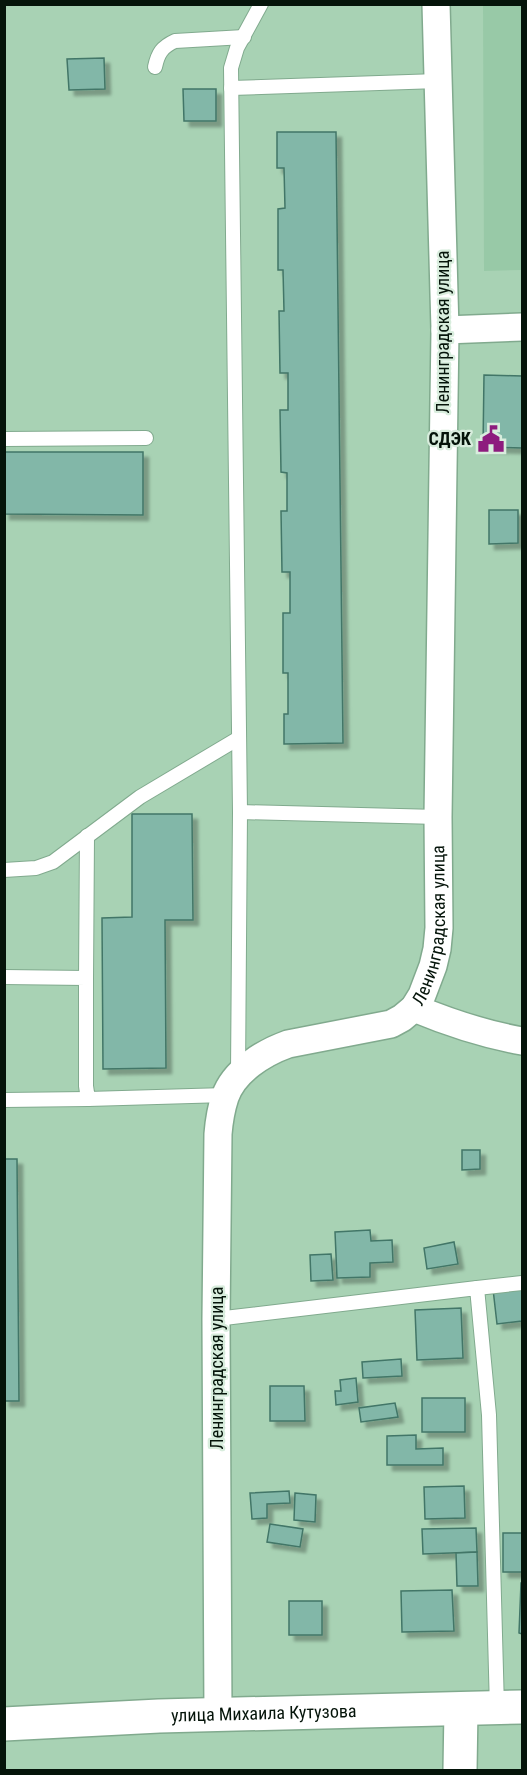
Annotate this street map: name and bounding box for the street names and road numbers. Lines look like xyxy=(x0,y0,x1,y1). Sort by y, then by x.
street label: Ленинградская улица xyxy=(432,251,453,413)
street label: Ленинградская улица xyxy=(407,845,449,1009)
street label: Ленинградская улица xyxy=(206,1287,227,1449)
street label: улица Михаила Кутузова xyxy=(171,1700,357,1726)

